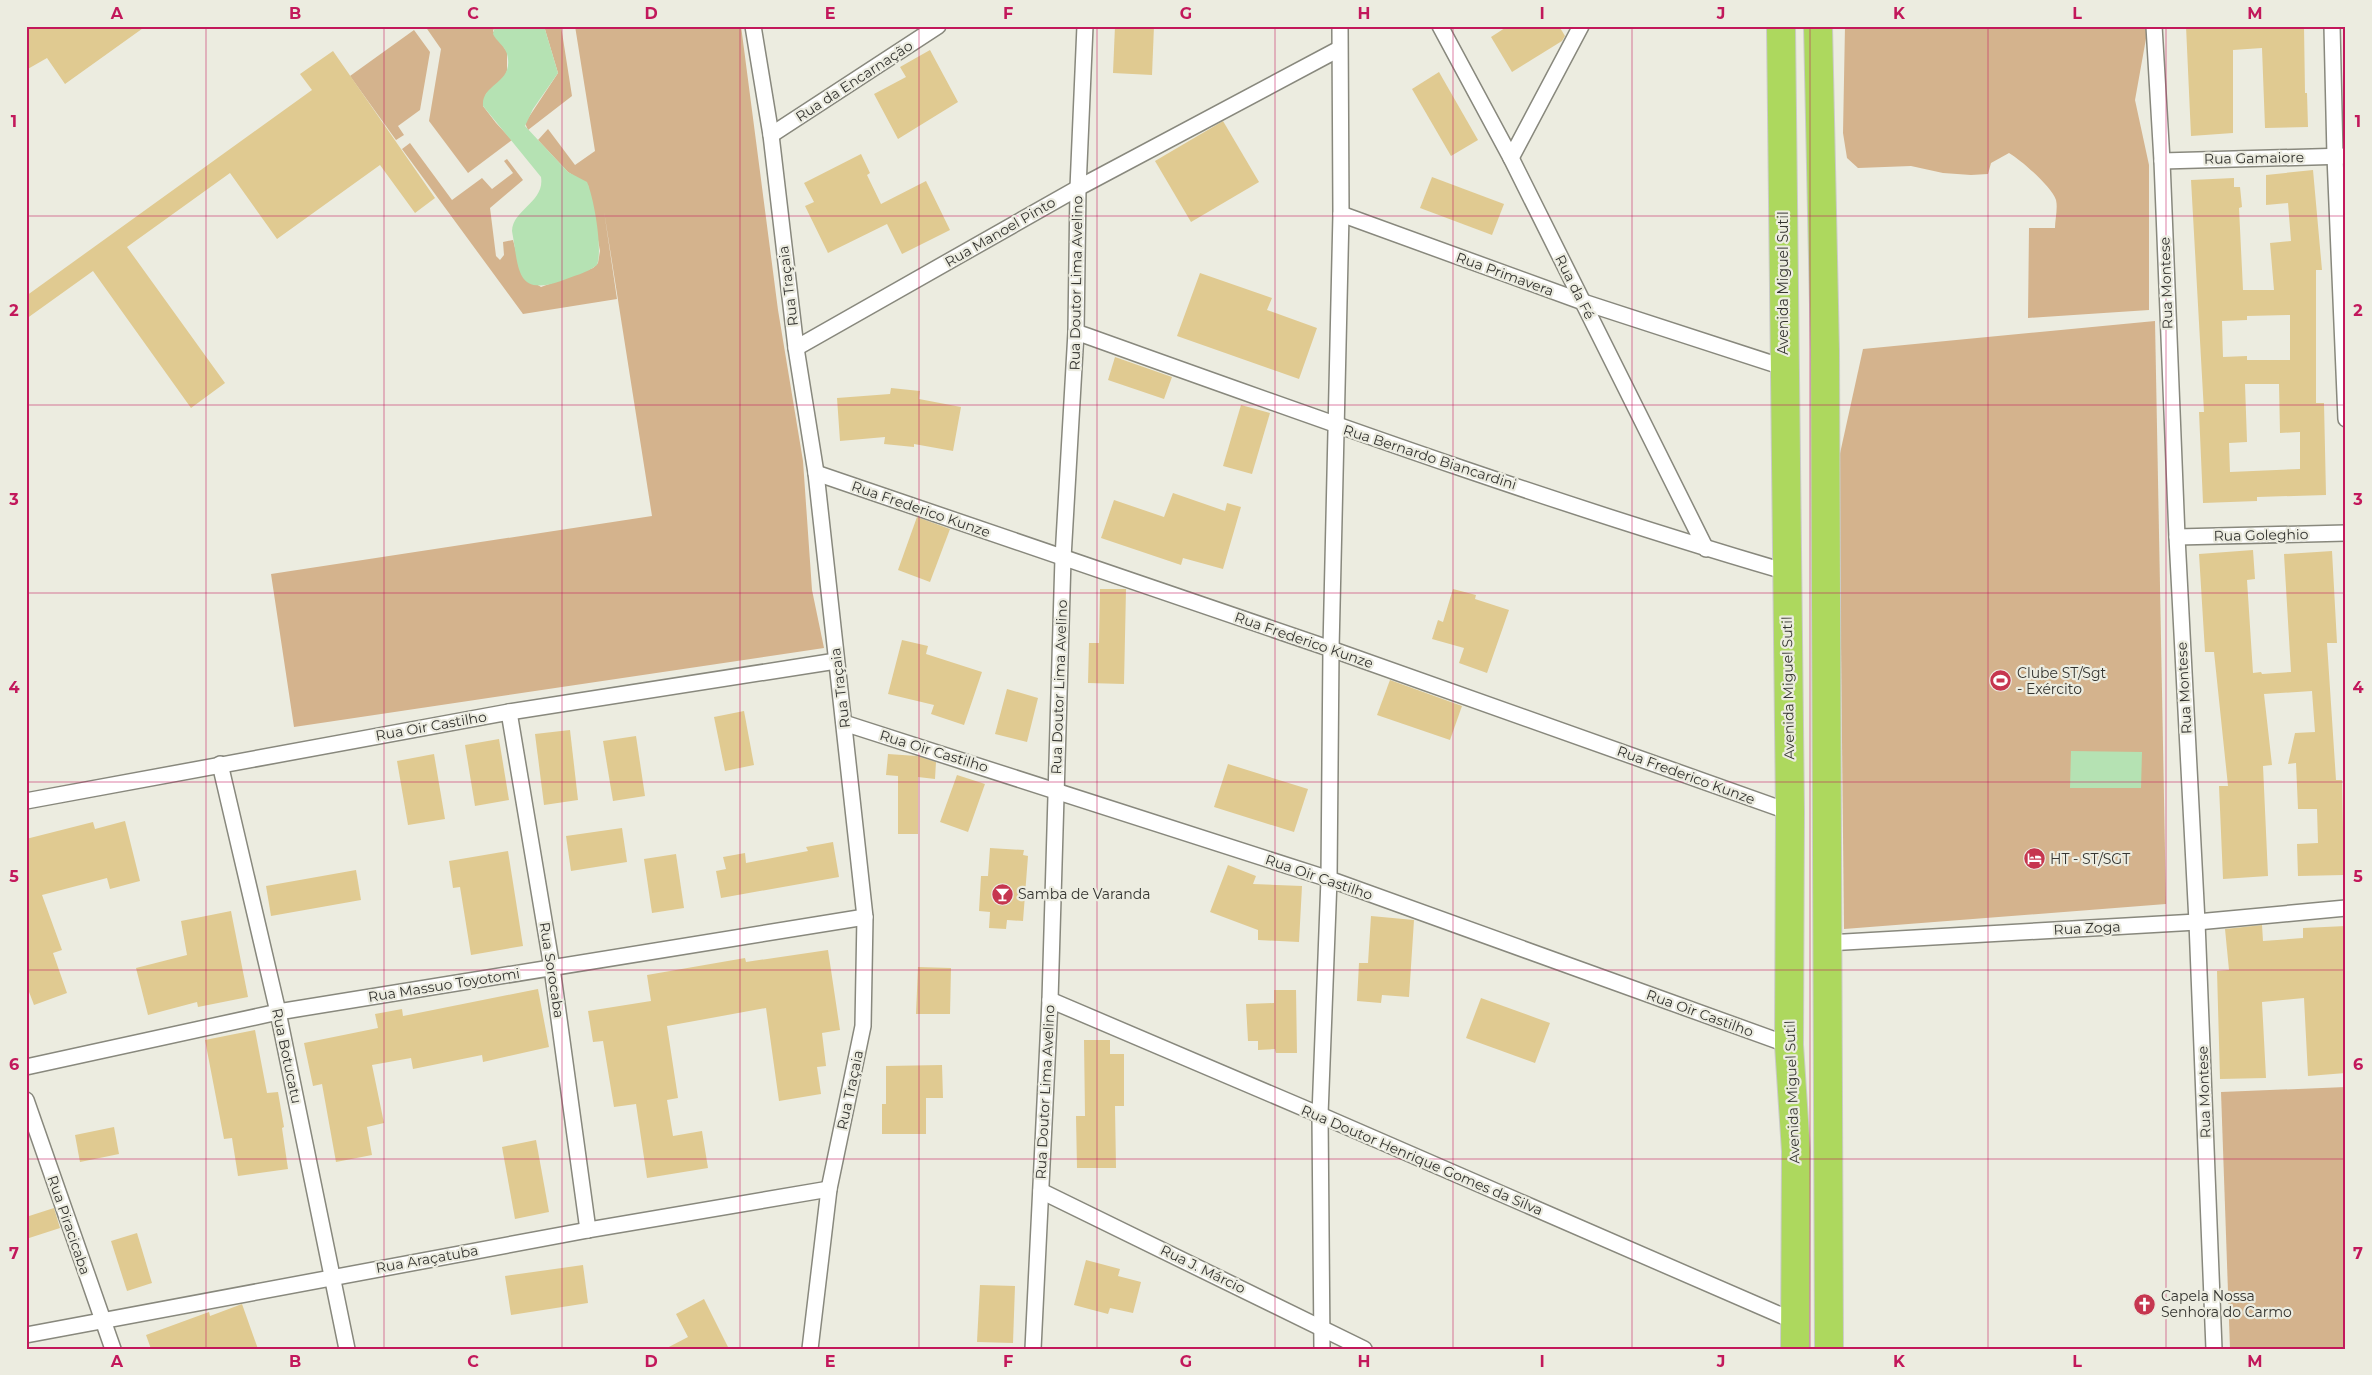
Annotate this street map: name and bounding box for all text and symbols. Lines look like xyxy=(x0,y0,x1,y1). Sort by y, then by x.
text: A xyxy=(110,4,124,23)
text: B xyxy=(289,4,301,23)
text: C xyxy=(467,4,479,23)
text: D xyxy=(644,4,658,23)
text: E xyxy=(825,4,835,23)
text: F xyxy=(1003,4,1013,23)
text: G xyxy=(1180,4,1192,23)
text: H xyxy=(1358,4,1370,23)
text: I xyxy=(1539,4,1545,23)
text: J xyxy=(1716,4,1725,23)
text: K xyxy=(1893,4,1906,23)
text: L xyxy=(2072,4,2082,23)
text: M xyxy=(2247,4,2263,23)
street label: Rua da Encarnação xyxy=(792,36,916,126)
text: 1 xyxy=(11,112,17,131)
text: 1 xyxy=(2355,112,2361,131)
street label: Rua Gamaiore xyxy=(2204,148,2304,168)
street label: Rua Manoel Pinto xyxy=(942,193,1059,271)
street label: Rua Doutor Lima Avelino xyxy=(1065,195,1087,371)
street label: Avenida Miguel Sutil xyxy=(1774,211,1792,355)
street label: Rua Montese xyxy=(2155,237,2177,329)
street label: Rua Traçaia xyxy=(774,245,802,327)
street label: Rua Primavera xyxy=(1454,248,1556,300)
street label: Rua da Fé xyxy=(1551,252,1599,322)
text: 2 xyxy=(9,301,19,320)
text: 2 xyxy=(2353,301,2363,320)
street label: Rua Bernardo Biancardini xyxy=(1341,420,1519,494)
street label: Rua Frederico Kunze xyxy=(849,477,993,541)
text: 3 xyxy=(8,490,19,509)
text: 3 xyxy=(2352,490,2363,509)
street label: Rua Goleghio xyxy=(2213,525,2309,545)
street label: Rua Doutor Lima Avelino xyxy=(1047,599,1071,775)
street label: Rua Frederico Kunze xyxy=(1232,608,1376,672)
street label: Avenida Miguel Sutil xyxy=(1778,616,1798,760)
street label: Rua Montese xyxy=(2173,641,2195,735)
street label: Rua Traçaia xyxy=(826,647,854,729)
place label: Clube ST/Sgt - Exército xyxy=(2017,664,2107,698)
sports icon: Clube ST/Sgt - Exército xyxy=(1989,669,2013,693)
text: 4 xyxy=(8,678,20,697)
text: 4 xyxy=(2352,678,2364,697)
street label: Rua Oir Castilho xyxy=(374,707,488,745)
street label: Rua Oir Castilho xyxy=(878,726,991,776)
street label: Rua Frederico Kunze xyxy=(1615,742,1757,808)
hotel icon: HT - ST/SGT xyxy=(2022,847,2046,871)
street label: Rua Oir Castilho xyxy=(1263,850,1375,904)
place label: HT - ST/SGT xyxy=(2050,850,2130,868)
text: 5 xyxy=(9,867,19,886)
text: 5 xyxy=(2353,867,2363,886)
bar icon: Samba de Varanda xyxy=(990,882,1014,906)
place label: Samba de Varanda xyxy=(1018,885,1151,903)
street label: Rua Zoga xyxy=(2053,917,2121,939)
street label: Rua Sorocaba xyxy=(536,921,568,1019)
street label: Rua Massuo Toyotomi xyxy=(367,964,521,1006)
street label: Rua Oir Castilho xyxy=(1644,985,1756,1041)
street label: Rua Doutor Lima Avelino xyxy=(1031,1004,1059,1180)
street label: Rua Botucatu xyxy=(268,1007,306,1105)
street label: Avenida Miguel Sutil xyxy=(1781,1020,1803,1164)
street label: Rua Montese xyxy=(2193,1046,2215,1138)
street label: Rua Traçaia xyxy=(833,1049,867,1131)
text: 6 xyxy=(9,1055,19,1074)
text: 6 xyxy=(2353,1055,2363,1074)
street label: Rua Doutor Henrique Gomes da Silva xyxy=(1298,1101,1546,1219)
street label: Rua Piracicaba xyxy=(44,1173,94,1277)
street label: Rua Araçatuba xyxy=(374,1241,480,1277)
street label: Rua J. Márcio xyxy=(1158,1241,1249,1297)
text: 7 xyxy=(9,1244,19,1263)
text: 7 xyxy=(2353,1244,2363,1263)
place label: Capela Nossa Senhora do Carmo xyxy=(2161,1287,2292,1321)
church icon: Capela Nossa Senhora do Carmo xyxy=(2133,1292,2157,1316)
text: A xyxy=(110,1352,124,1371)
text: B xyxy=(289,1352,301,1371)
text: C xyxy=(467,1352,479,1371)
text: D xyxy=(644,1352,658,1371)
text: E xyxy=(825,1352,835,1371)
text: F xyxy=(1003,1352,1013,1371)
text: G xyxy=(1180,1352,1192,1371)
text: H xyxy=(1358,1352,1370,1371)
text: I xyxy=(1539,1352,1545,1371)
text: J xyxy=(1716,1352,1725,1371)
text: K xyxy=(1893,1352,1906,1371)
text: L xyxy=(2072,1352,2082,1371)
text: M xyxy=(2247,1352,2263,1371)

